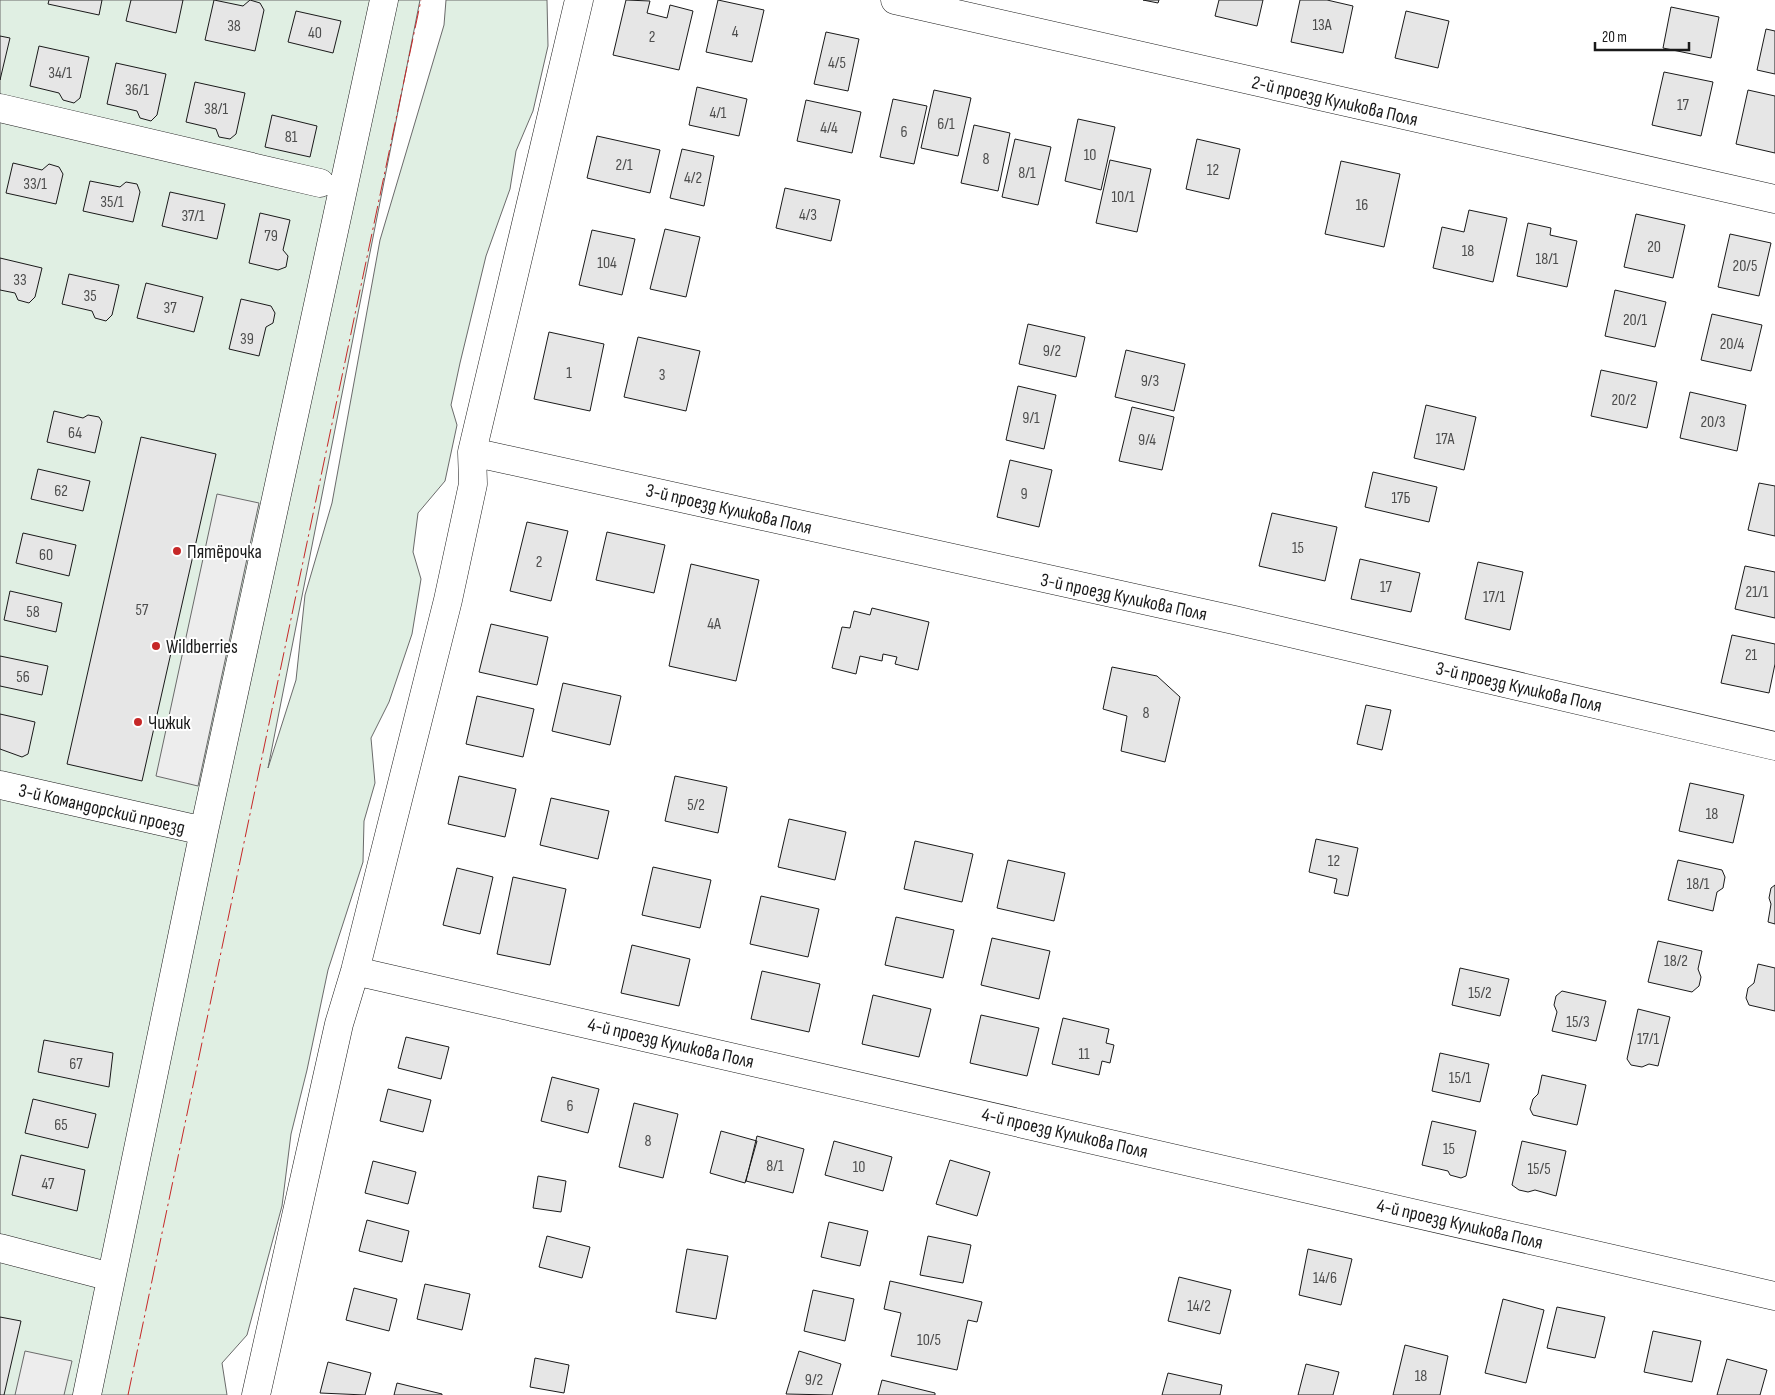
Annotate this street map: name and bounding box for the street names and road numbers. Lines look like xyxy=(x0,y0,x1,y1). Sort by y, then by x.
street label: 2-й проезд Куликова Поля xyxy=(1249,71,1420,132)
street label: 3-й проезд Куликова Поля xyxy=(643,479,814,540)
street label: 3-й проезд Куликова Поля xyxy=(1038,569,1209,626)
street label: 3-й проезд Куликова Поля xyxy=(1433,657,1604,718)
street label: 3-й Командорский проезд xyxy=(16,779,187,840)
street label: 4-й проезд Куликова Поля xyxy=(585,1013,756,1074)
street label: 4-й проезд Куликова Поля xyxy=(979,1103,1150,1164)
street label: 4-й проезд Куликова Поля xyxy=(1374,1194,1545,1255)

